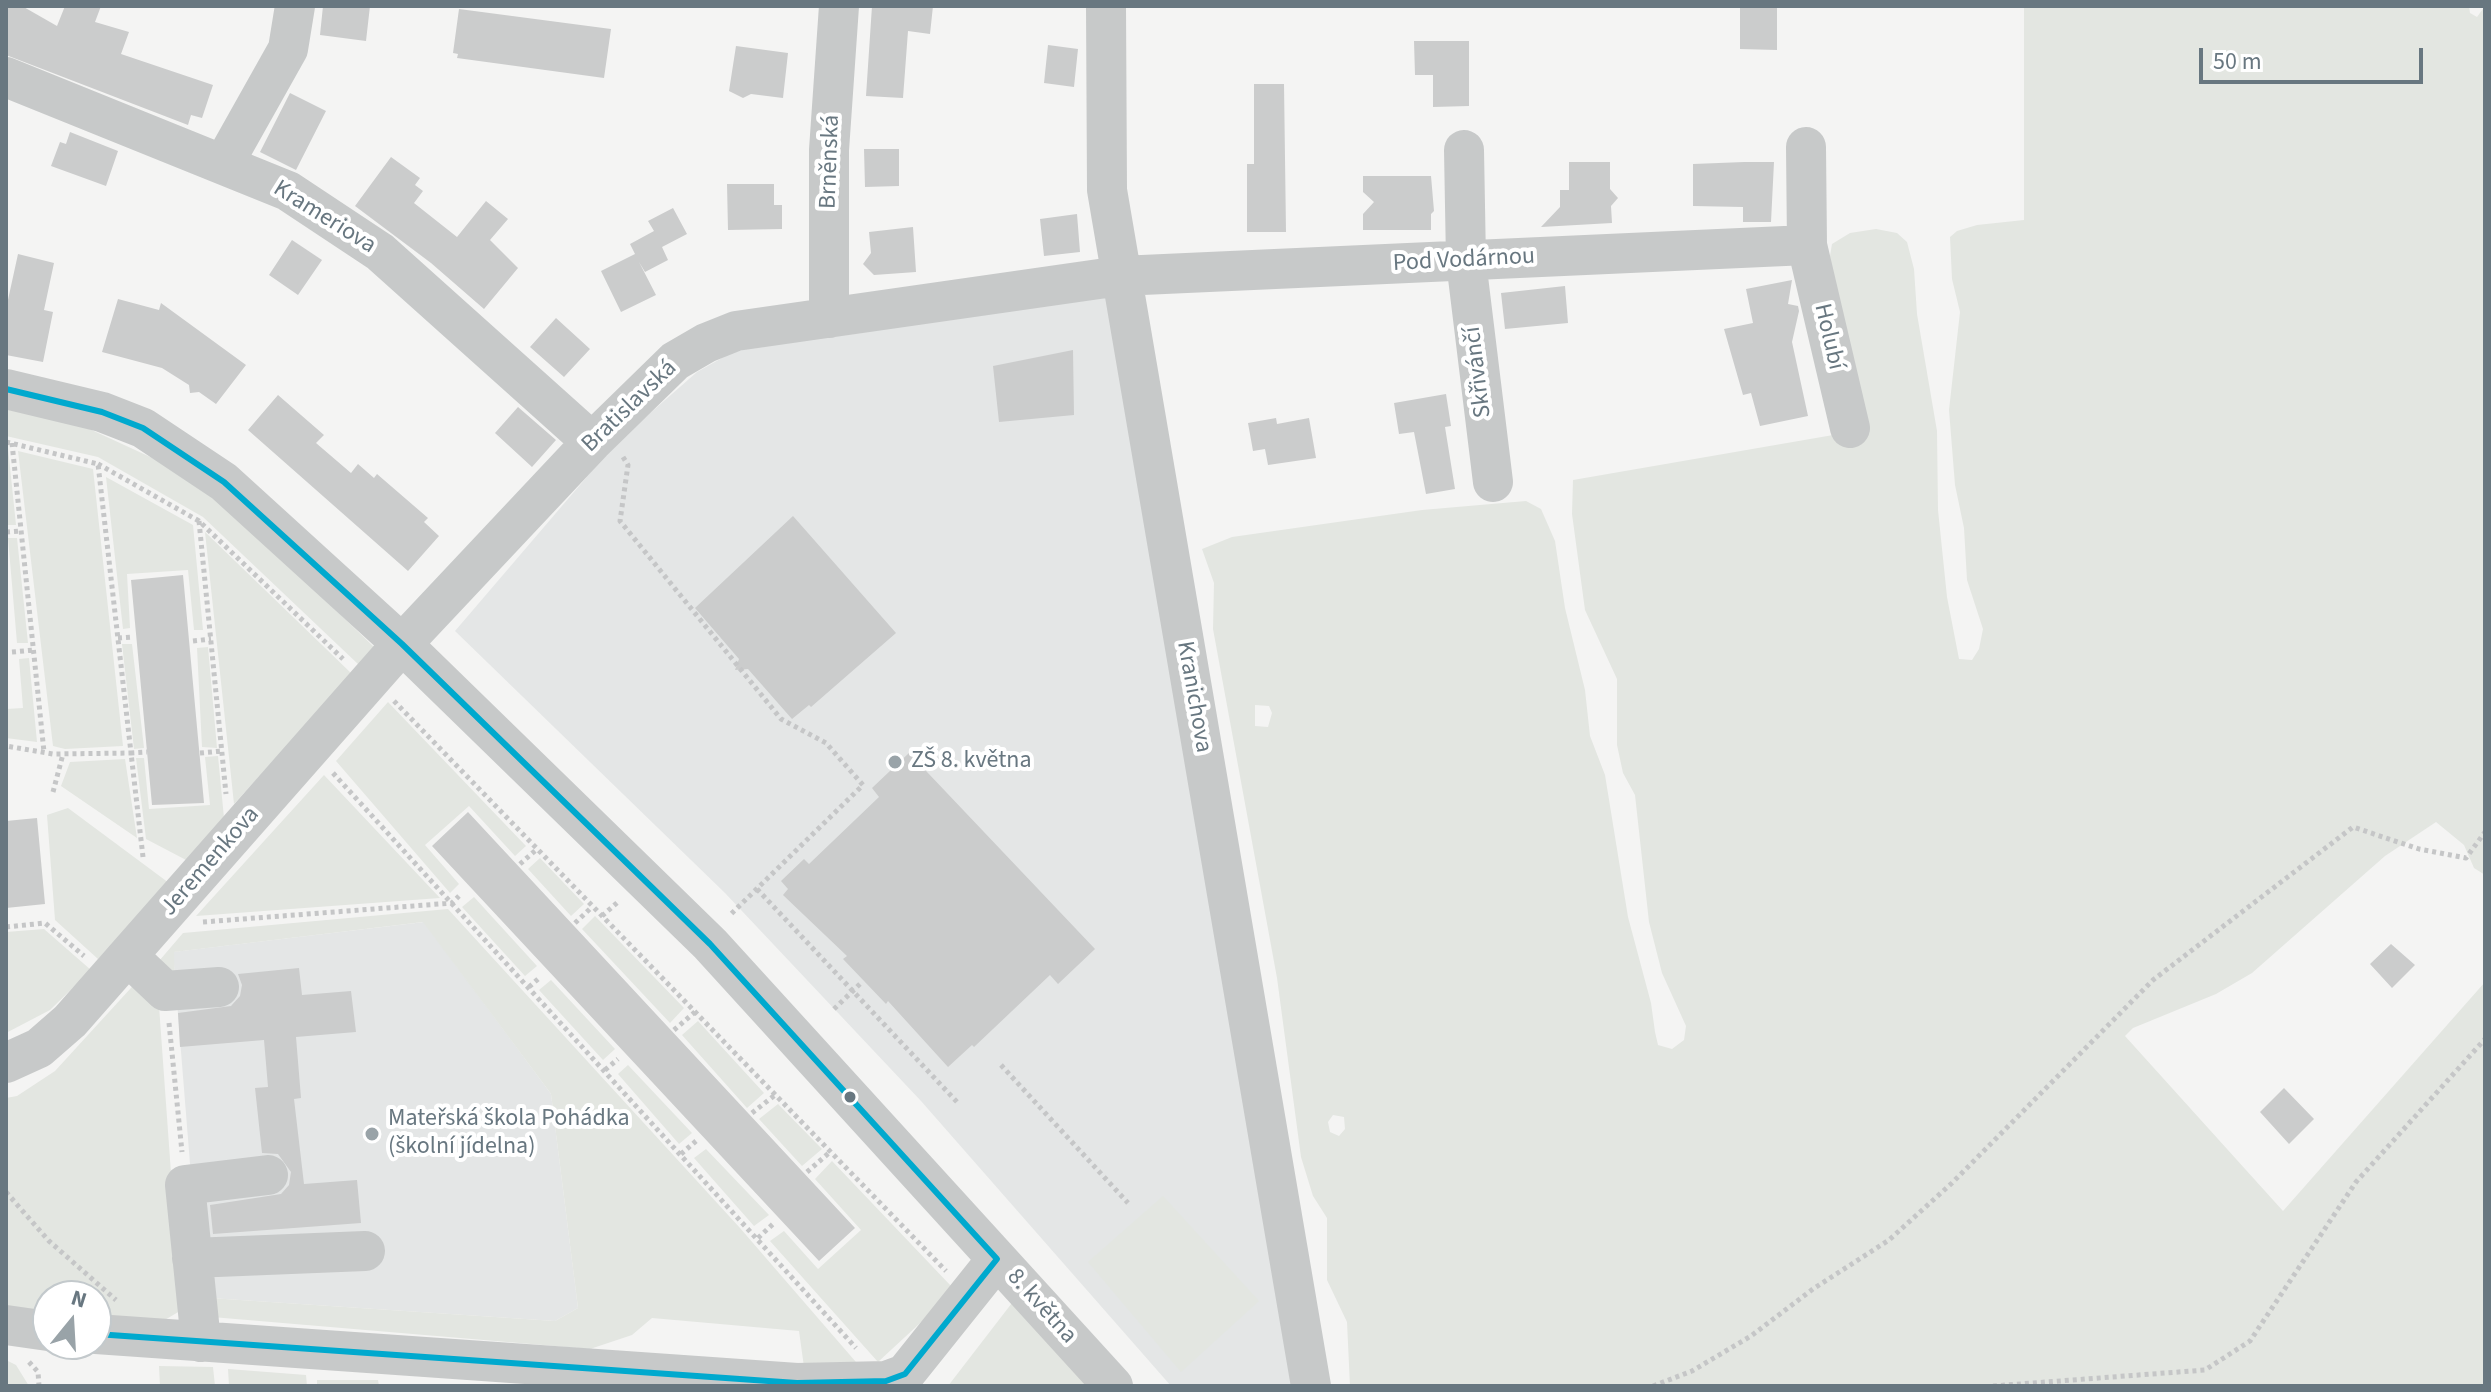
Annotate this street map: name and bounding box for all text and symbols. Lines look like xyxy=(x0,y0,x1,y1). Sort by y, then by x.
scale bar xyxy=(2203,32,2427,82)
text: 50 m xyxy=(2213,44,2262,79)
street label: Brněnská xyxy=(815,114,847,210)
street label: Krameriova xyxy=(267,175,381,261)
street label: Pod Vodárnou xyxy=(1392,243,1536,279)
street label: Holubí xyxy=(1806,301,1850,373)
street label: Skřivánčí xyxy=(1459,325,1499,419)
street label: Bratislavská xyxy=(577,355,683,459)
street label: Kranichova xyxy=(1169,639,1217,755)
place label: ZŠ 8. května xyxy=(911,748,1032,776)
marker: ZŠ 8. května xyxy=(886,753,904,771)
street label: Jeremenkova xyxy=(156,801,266,923)
unlabelled marker xyxy=(842,1089,858,1105)
place label: Mateřská škola Pohádka (školní jídelna) xyxy=(388,1106,629,1162)
marker: Mateřská škola Pohádka (školní jídelna) xyxy=(363,1125,381,1143)
street label: 8. května xyxy=(1000,1264,1082,1350)
north arrow xyxy=(32,1280,112,1360)
text: N xyxy=(67,1282,91,1317)

